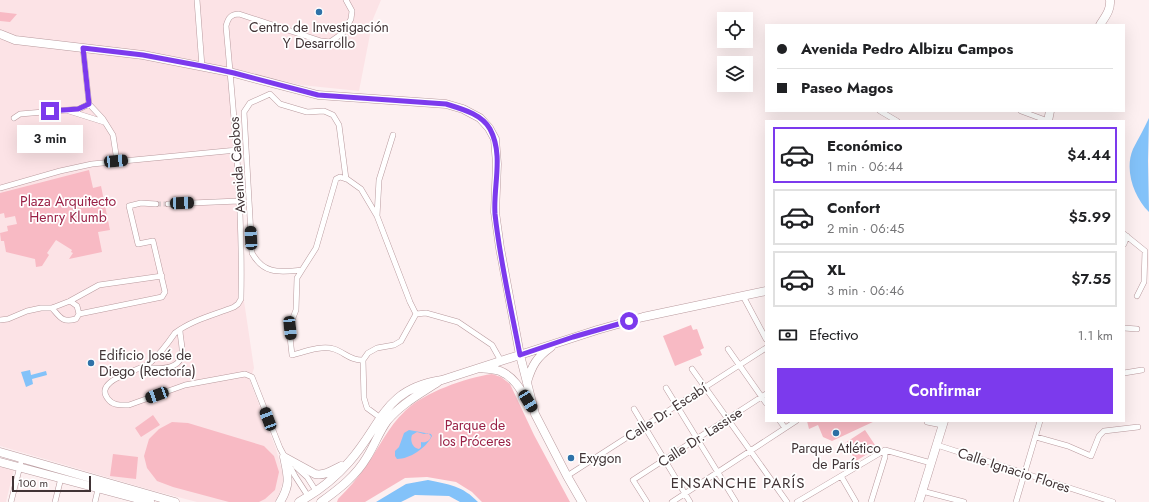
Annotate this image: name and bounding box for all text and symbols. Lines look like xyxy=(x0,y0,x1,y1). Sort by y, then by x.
marker: Centro de Investigación Y Desarrollo xyxy=(314,7,324,17)
map controls xyxy=(717,12,753,92)
button: locate xyxy=(717,12,753,48)
place label: Centro de Investigación Y Desarrollo xyxy=(249,17,389,53)
text: Avenida Pedro Albizu Campos xyxy=(801,38,1013,60)
button: layers xyxy=(717,56,753,92)
text: Paseo Magos xyxy=(801,77,893,99)
route end xyxy=(41,102,59,120)
street label: Avenida Caobos xyxy=(224,116,250,214)
callout: 3 min xyxy=(17,125,83,153)
text: 3 min xyxy=(34,129,66,148)
text: Económico xyxy=(827,135,902,157)
icon: car xyxy=(779,137,815,173)
text: $4.44 xyxy=(1067,144,1111,166)
car xyxy=(104,154,128,168)
text: 1 min · 06:44 xyxy=(827,157,903,176)
park label: Plaza Arquitecto Henry Klumb xyxy=(20,191,116,227)
car xyxy=(170,197,194,209)
text: Confort xyxy=(827,197,880,219)
icon: car xyxy=(779,199,815,235)
text: $5.99 xyxy=(1069,206,1111,228)
text: 2 min · 06:45 xyxy=(827,219,904,238)
car xyxy=(244,226,258,250)
text: XL xyxy=(827,259,845,281)
icon: car xyxy=(779,261,815,297)
text: $7.55 xyxy=(1071,268,1111,290)
text: 3 min · 06:46 xyxy=(827,281,904,300)
route start xyxy=(620,312,638,330)
car xyxy=(283,315,297,341)
icon: cash xyxy=(777,324,799,346)
text: Efectivo xyxy=(809,324,859,346)
text: 1.1 km xyxy=(1078,326,1113,345)
place label: Edificio José de Diego (Rectoría) xyxy=(99,345,196,381)
marker: Edificio José de Diego (Rectoría) xyxy=(86,358,96,368)
button: Confirmar xyxy=(777,368,1113,414)
street label: Calle Dr. Escabí xyxy=(621,377,712,446)
car xyxy=(144,385,170,405)
car xyxy=(517,388,539,414)
street label: Calle Dr. Lassise xyxy=(654,402,746,472)
car xyxy=(258,406,278,432)
park label: Parque de los Próceres xyxy=(439,415,511,451)
marker: Parque Atlético de París xyxy=(831,428,841,438)
place label: Parque Atlético de París xyxy=(791,438,881,474)
street label: Calle Ignacio Flores xyxy=(955,442,1073,498)
place label: Exygon xyxy=(579,448,622,468)
marker: Exygon xyxy=(566,453,576,463)
district label: ENSANCHE PARÍS xyxy=(671,472,805,494)
scale bar xyxy=(12,474,91,493)
text: 100 m xyxy=(18,475,48,491)

